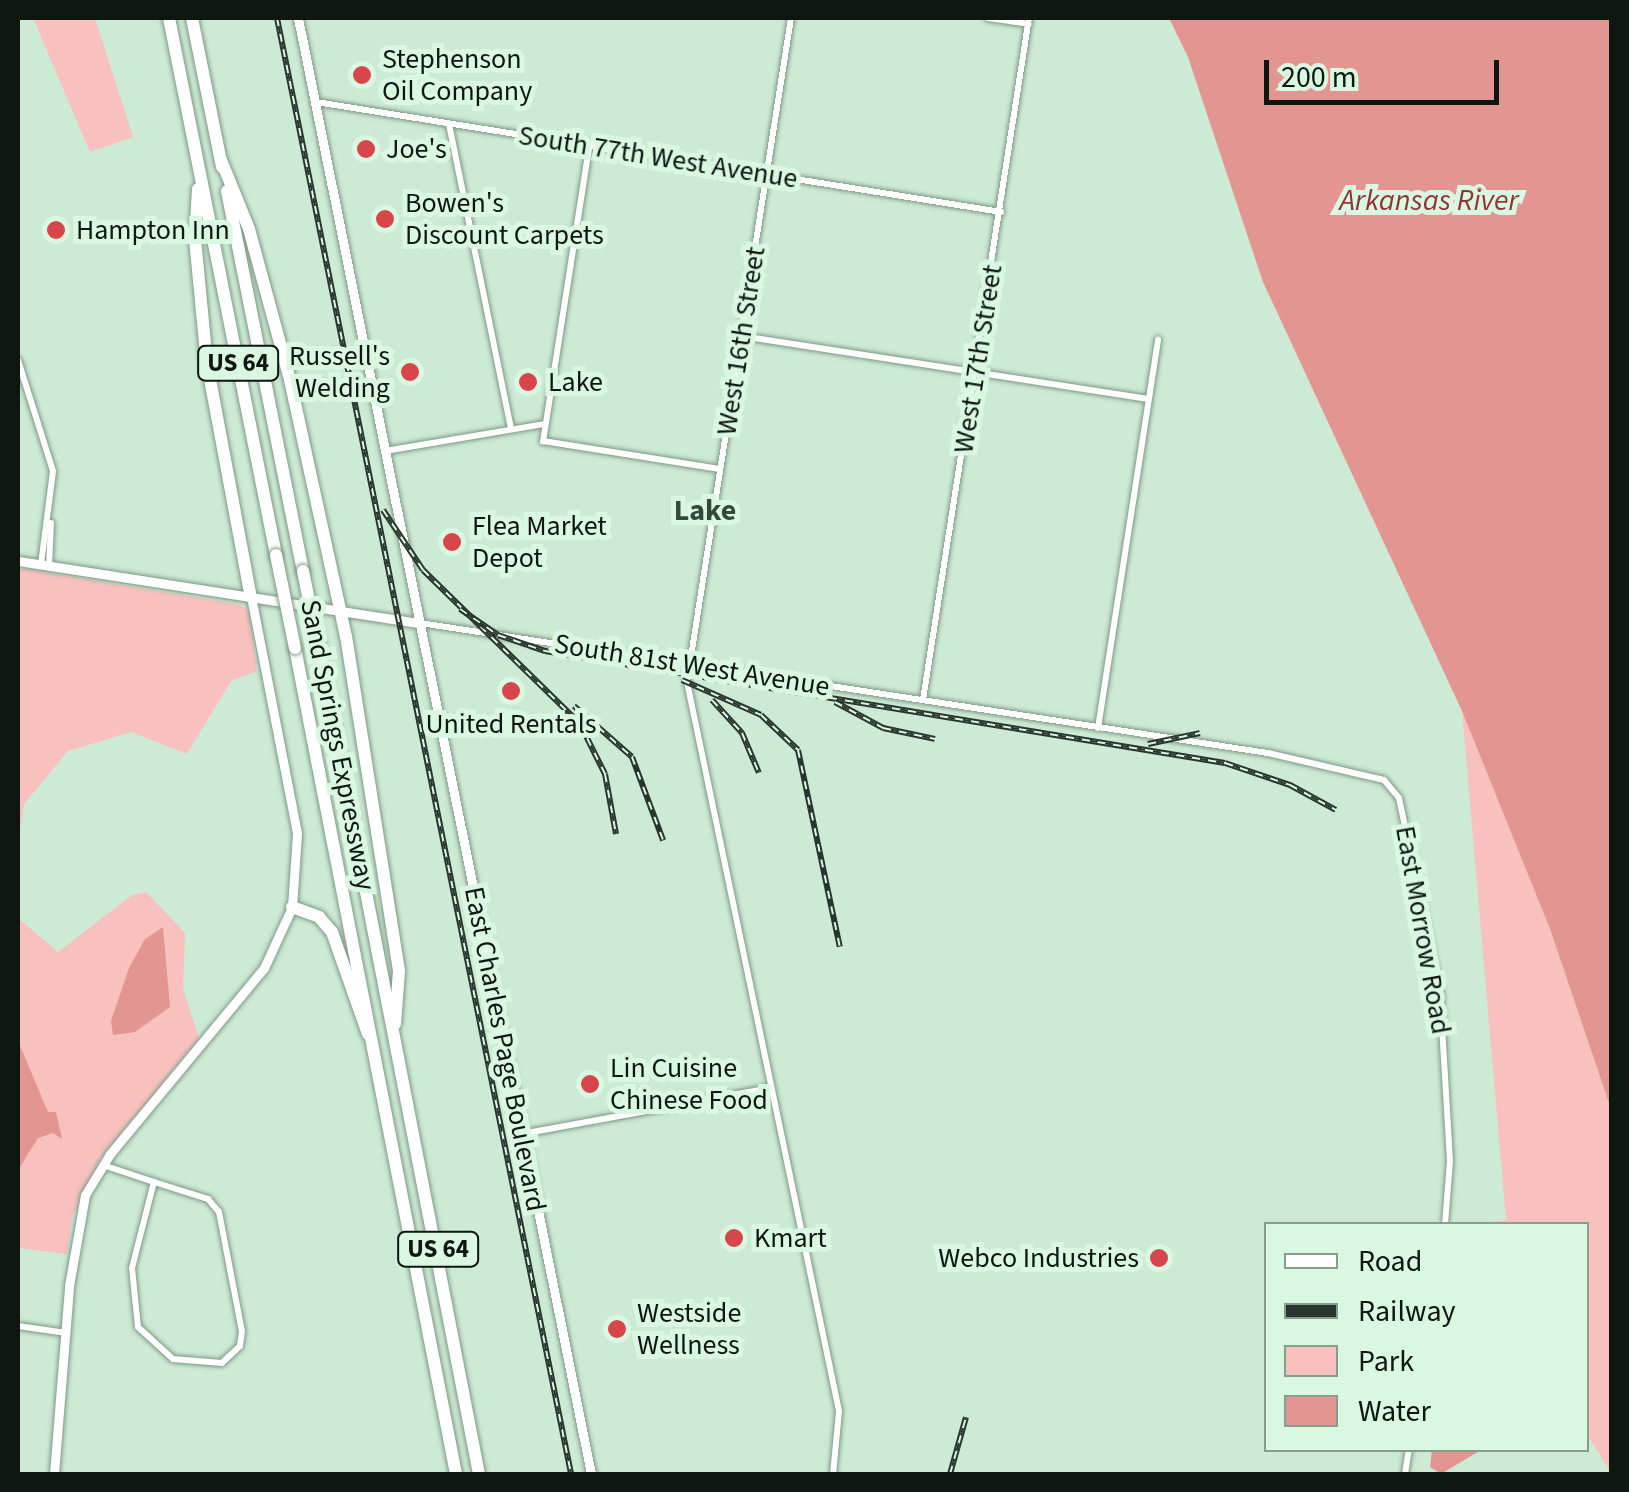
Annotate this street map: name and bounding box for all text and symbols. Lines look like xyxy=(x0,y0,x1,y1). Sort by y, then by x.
scale bar xyxy=(1269,40,1504,102)
place label: Stephenson Oil Company xyxy=(382,42,532,108)
text: 200 m xyxy=(1281,56,1357,99)
marker: Stephenson Oil Company xyxy=(351,64,373,86)
street label: South 77th West Avenue xyxy=(516,118,800,196)
place label: Joe's xyxy=(386,132,447,166)
marker: Joe's xyxy=(355,138,377,160)
water label: Arkansas River xyxy=(1339,183,1519,219)
place label: Bowen's Discount Carpets xyxy=(405,186,604,252)
marker: Bowen's Discount Carpets xyxy=(374,208,396,230)
place label: Hampton Inn xyxy=(76,213,230,247)
marker: Hampton Inn xyxy=(45,219,67,241)
street label: West 16th Street xyxy=(710,244,772,438)
street label: West 17th Street xyxy=(947,262,1009,456)
place label: Russell's Welding xyxy=(289,339,390,405)
road number: US 64 xyxy=(196,343,280,383)
marker: Russell's Welding xyxy=(399,361,421,383)
place label: Lake xyxy=(548,365,603,399)
marker: Lake xyxy=(517,371,539,393)
district label: Lake xyxy=(674,493,736,529)
place label: Flea Market Depot xyxy=(472,509,607,575)
marker: Flea Market Depot xyxy=(441,531,463,553)
street label: Sand Springs Expressway xyxy=(293,597,383,893)
street label: South 81st West Avenue xyxy=(552,627,832,703)
marker: United Rentals xyxy=(500,680,522,702)
place label: United Rentals xyxy=(425,707,597,741)
street label: East Morrow Road xyxy=(1388,823,1458,1037)
street label: East Charles Page Boulevard xyxy=(457,884,553,1214)
place label: Lin Cuisine Chinese Food xyxy=(610,1051,768,1117)
marker: Lin Cuisine Chinese Food xyxy=(579,1073,601,1095)
place label: Kmart xyxy=(754,1221,827,1255)
legend xyxy=(1264,1222,1589,1452)
marker: Kmart xyxy=(723,1227,745,1249)
road number: US 64 xyxy=(396,1229,480,1269)
text: Road xyxy=(1358,1240,1422,1283)
place label: Webco Industries xyxy=(938,1241,1139,1275)
marker: Webco Industries xyxy=(1148,1247,1170,1269)
text: Railway xyxy=(1358,1290,1456,1333)
place label: Westside Wellness xyxy=(637,1296,741,1362)
marker: Westside Wellness xyxy=(606,1318,628,1340)
text: Park xyxy=(1358,1340,1414,1383)
text: Water xyxy=(1358,1390,1431,1433)

